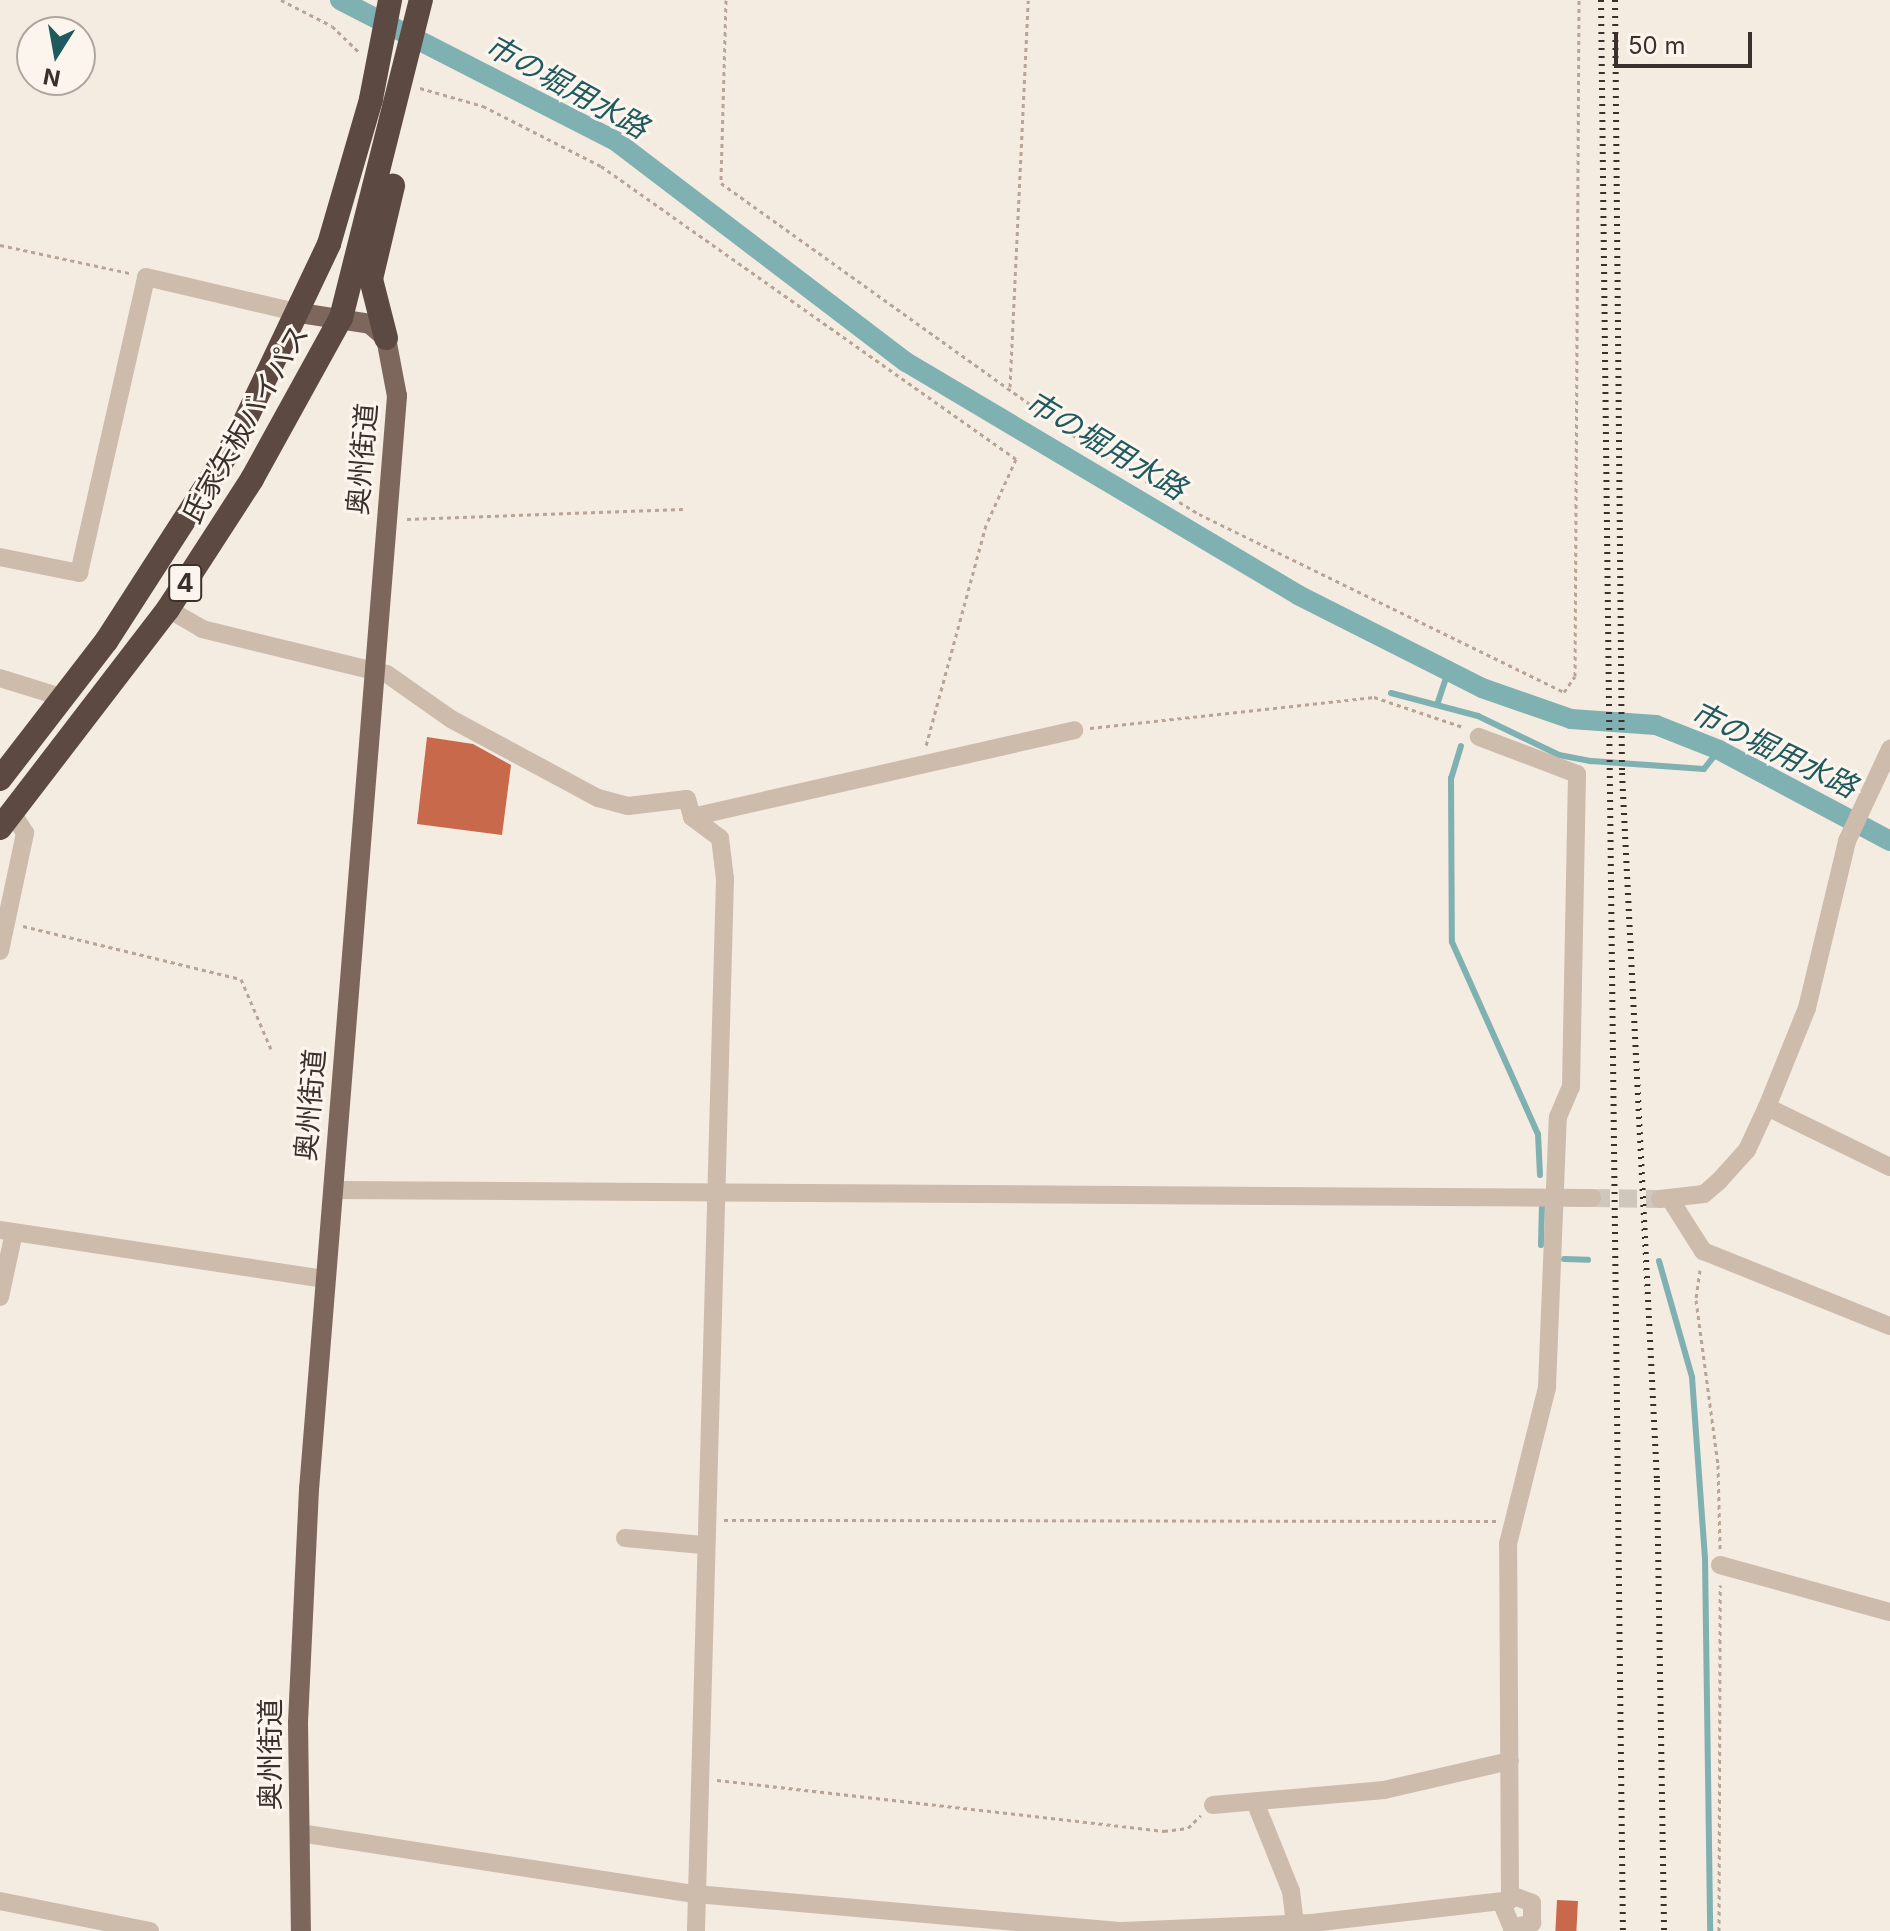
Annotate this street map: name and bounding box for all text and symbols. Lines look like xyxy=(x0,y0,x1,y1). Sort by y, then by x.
north arrow xyxy=(16,16,96,96)
scale bar xyxy=(1618,16,1756,66)
water label: 市の堀用水路 xyxy=(480,27,654,145)
text: 50 m xyxy=(1628,31,1686,60)
text: N xyxy=(41,63,63,92)
street label: 氏家矢板バイパス xyxy=(174,319,316,529)
water label: 市の堀用水路 xyxy=(1020,383,1192,507)
street label: 奥州街道 xyxy=(340,402,384,516)
road number: 4 xyxy=(167,561,203,605)
water label: 市の堀用水路 xyxy=(1685,693,1863,805)
street label: 奥州街道 xyxy=(288,1048,332,1162)
street label: 奥州街道 xyxy=(253,1698,287,1810)

